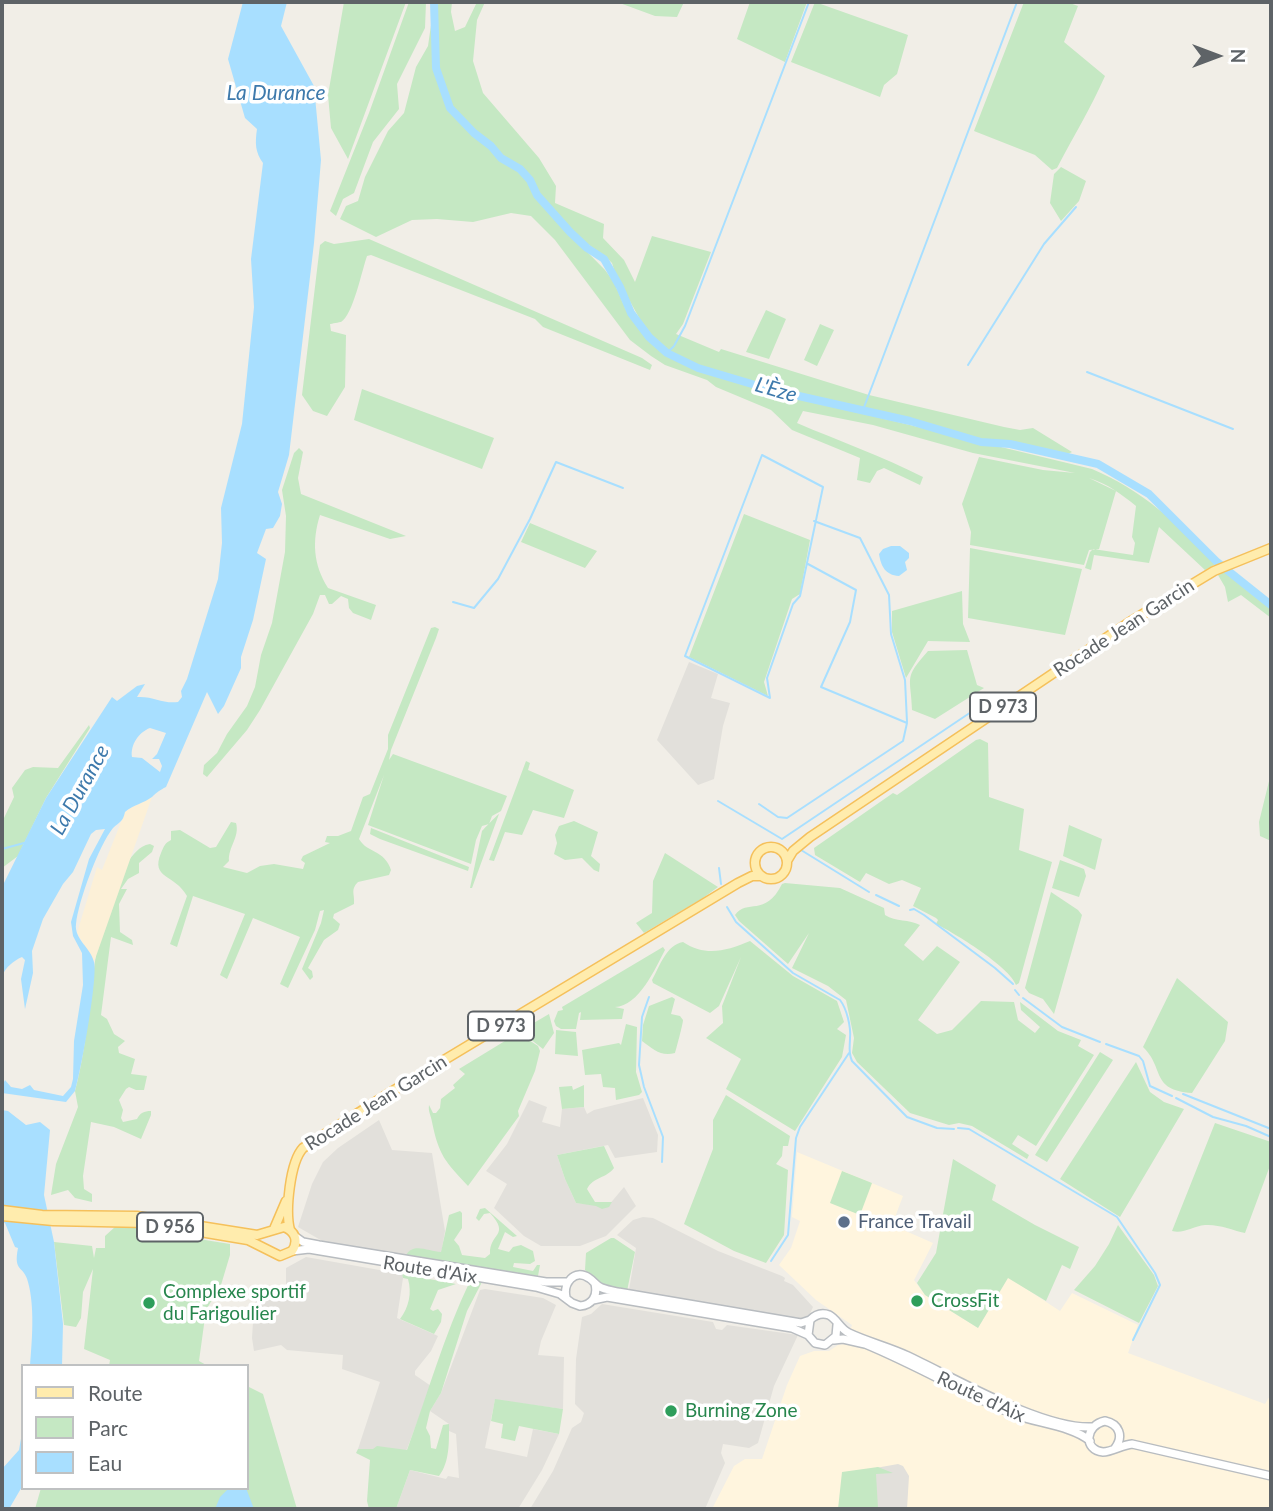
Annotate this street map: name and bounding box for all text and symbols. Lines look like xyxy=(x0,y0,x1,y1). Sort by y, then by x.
north arrow xyxy=(1182,21,1252,91)
text: N xyxy=(1227,49,1250,63)
water label: La Durance xyxy=(226,80,326,106)
water label: L'Èze xyxy=(752,372,800,408)
street label: Rocade Jean Garcin xyxy=(1050,574,1198,682)
road number: D 973 xyxy=(970,692,1036,722)
water label: La Durance xyxy=(45,741,115,839)
road number: D 973 xyxy=(468,1012,534,1041)
street label: Rocade Jean Garcin xyxy=(301,1050,451,1156)
place label: France Travail xyxy=(858,1211,972,1233)
road number: D 956 xyxy=(137,1212,203,1242)
marker: France Travail xyxy=(836,1214,852,1230)
street label: Route d'Aix xyxy=(381,1251,479,1289)
place label: Complexe sportif du Farigoulier xyxy=(163,1281,306,1325)
place label: CrossFit xyxy=(931,1290,999,1312)
marker: CrossFit xyxy=(909,1293,925,1309)
marker: Complexe sportif du Farigoulier xyxy=(141,1295,157,1311)
legend xyxy=(21,1364,248,1490)
street label: Route d'Aix xyxy=(933,1367,1029,1427)
text: Route xyxy=(88,1380,143,1405)
place label: Burning Zone xyxy=(685,1400,797,1422)
marker: Burning Zone xyxy=(663,1403,679,1419)
text: Parc xyxy=(88,1415,128,1440)
text: Eau xyxy=(88,1450,122,1475)

